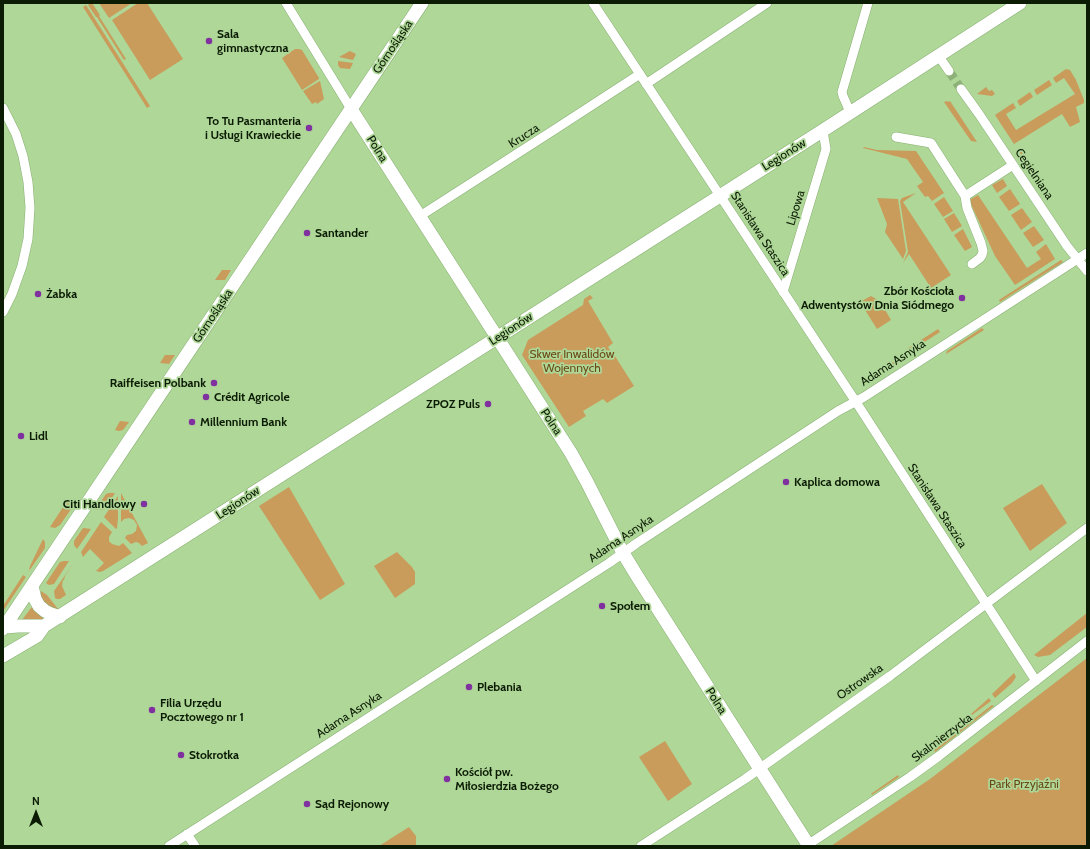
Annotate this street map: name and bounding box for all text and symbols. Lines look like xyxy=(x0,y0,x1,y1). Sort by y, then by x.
street label: Górnośląska xyxy=(370,18,416,76)
place label: Sala gimnastyczna xyxy=(217,27,288,55)
marker: Sala gimnastyczna xyxy=(204,36,214,46)
place label: To Tu Pasmanteria i Usługi Krawieckie xyxy=(205,114,301,142)
street label: Krucza xyxy=(506,121,542,151)
marker: To Tu Pasmanteria i Usługi Krawieckie xyxy=(304,123,314,133)
street label: Polna xyxy=(363,133,391,165)
street label: Legionów xyxy=(759,136,809,174)
street label: Cegielniana xyxy=(1012,146,1056,202)
street label: Stanisława Staszica xyxy=(727,189,793,279)
street label: Lipowa xyxy=(784,189,808,227)
place label: Santander xyxy=(315,226,368,240)
marker: Santander xyxy=(302,228,312,238)
place label: Zbór Kościoła Adwentystów Dnia Siódmego xyxy=(801,284,954,312)
place label: Żabka xyxy=(46,287,77,301)
street label: Górnośląska xyxy=(190,287,236,345)
marker: Żabka xyxy=(33,289,43,299)
marker: Zbór Kościoła Adwentystów Dnia Siódmego xyxy=(957,293,967,303)
street label: Legionów xyxy=(486,310,536,348)
street label: Adama Asnyka xyxy=(858,337,928,389)
park label: Skwer Inwalidów Wojennych xyxy=(530,347,614,375)
place label: Raiffeisen Polbank xyxy=(110,376,206,390)
marker: Raiffeisen Polbank xyxy=(209,378,219,388)
place label: Crédit Agricole xyxy=(214,390,290,404)
marker: Crédit Agricole xyxy=(201,392,211,402)
place label: ZPOZ Puls xyxy=(426,397,480,411)
marker: ZPOZ Puls xyxy=(483,399,493,409)
street label: Polna xyxy=(537,406,565,438)
place label: Millennium Bank xyxy=(200,415,287,429)
marker: Millennium Bank xyxy=(187,417,197,427)
place label: Lidl xyxy=(29,429,48,443)
marker: Lidl xyxy=(16,431,26,441)
street label: Stanisława Staszica xyxy=(904,461,970,551)
place label: Kaplica domowa xyxy=(794,475,880,489)
marker: Kaplica domowa xyxy=(781,477,791,487)
street label: Legionów xyxy=(213,484,263,522)
place label: Citi Handlowy xyxy=(63,497,136,511)
marker: Citi Handlowy xyxy=(139,499,149,509)
street label: Adama Asnyka xyxy=(586,512,656,566)
place label: Społem xyxy=(610,599,650,613)
marker: Społem xyxy=(597,601,607,611)
street label: Ostrowska xyxy=(834,661,886,703)
place label: Plebania xyxy=(477,680,522,694)
marker: Plebania xyxy=(464,682,474,692)
street label: Polna xyxy=(702,685,730,717)
street label: Adama Asnyka xyxy=(314,689,384,741)
place label: Filia Urzędu Pocztowego nr 1 xyxy=(160,696,244,724)
marker: Filia Urzędu Pocztowego nr 1 xyxy=(147,705,157,715)
street label: Skalmierzycka xyxy=(909,711,975,765)
place label: Stokrotka xyxy=(189,748,239,762)
marker: Stokrotka xyxy=(176,750,186,760)
place label: Kościół pw. Miłosierdzia Bożego xyxy=(455,765,559,793)
marker: Kościół pw. Miłosierdzia Bożego xyxy=(442,774,452,784)
park label: Park Przyjaźni xyxy=(989,777,1059,791)
north arrow xyxy=(16,793,56,833)
text: N xyxy=(32,794,40,808)
place label: Sąd Rejonowy xyxy=(315,797,389,811)
marker: Sąd Rejonowy xyxy=(302,799,312,809)

